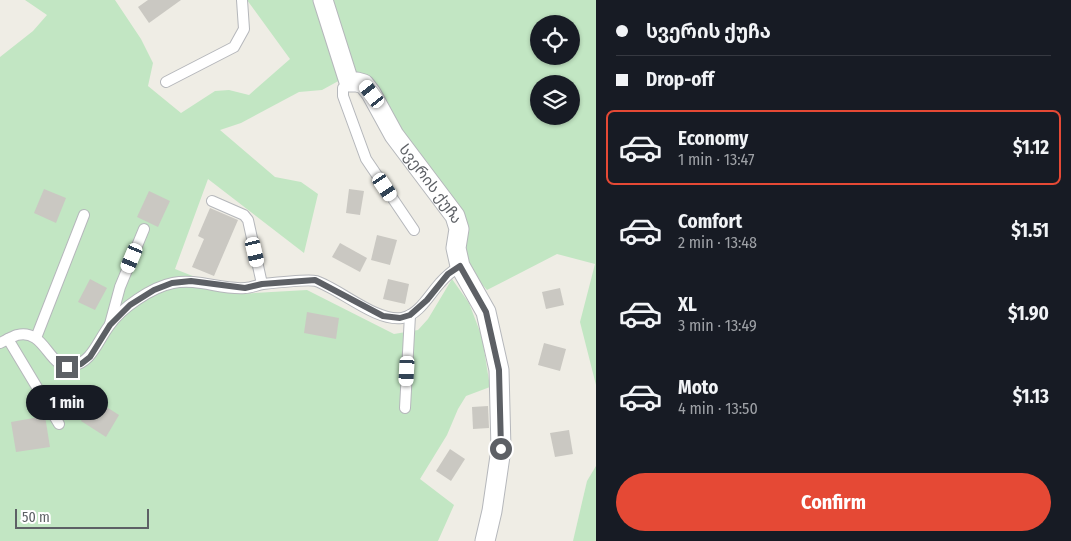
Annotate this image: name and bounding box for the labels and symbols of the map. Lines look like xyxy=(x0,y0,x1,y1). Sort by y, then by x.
car xyxy=(356,78,387,110)
street label: სვერის ქუჩა xyxy=(395,141,466,226)
car xyxy=(370,170,399,204)
car xyxy=(244,236,265,268)
car xyxy=(119,241,144,275)
route end xyxy=(56,356,78,378)
car xyxy=(398,356,415,386)
callout: 1 min xyxy=(26,384,108,420)
route start xyxy=(490,438,512,460)
scale bar xyxy=(15,506,149,529)

